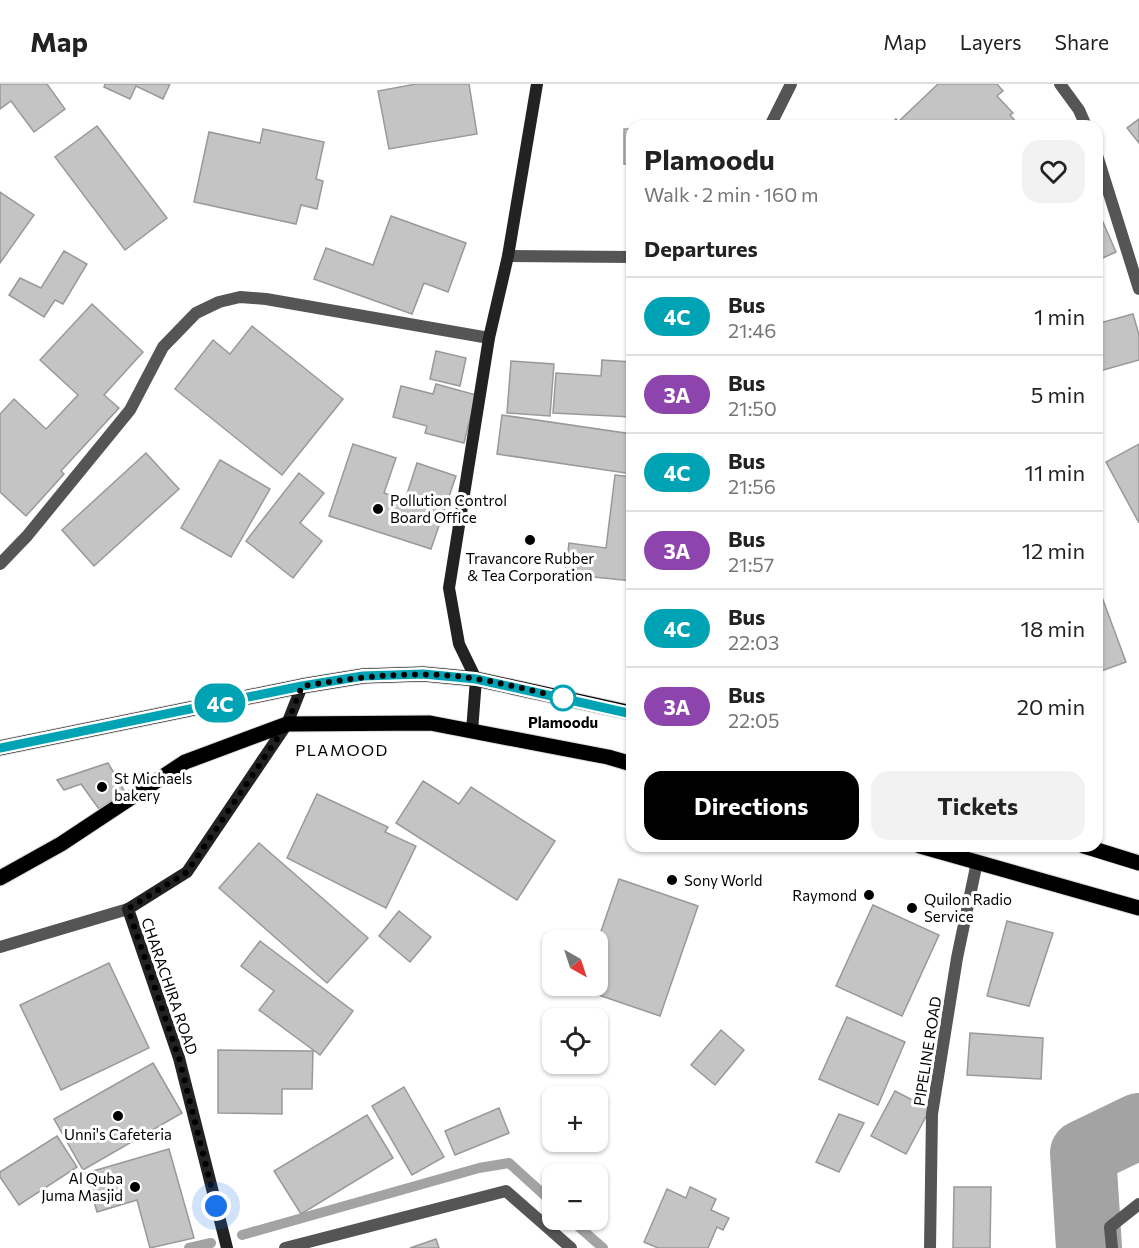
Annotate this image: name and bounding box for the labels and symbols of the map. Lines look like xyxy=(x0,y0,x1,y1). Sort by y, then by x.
place label: Pollution Control Board Office xyxy=(390,491,507,526)
marker: Pollution Control Board Office xyxy=(371,502,385,516)
marker: Travancore Rubber & Tea Corporation xyxy=(523,533,537,547)
place label: Travancore Rubber & Tea Corporation xyxy=(466,549,594,584)
line badge: 4C xyxy=(193,684,247,722)
marker: Plamoodu xyxy=(550,685,576,711)
place label: Plamoodu xyxy=(528,713,598,731)
district label: PLAMOOD xyxy=(295,740,389,759)
place label: St Michaels bakery xyxy=(114,769,192,804)
marker: St Michaels bakery xyxy=(95,780,109,794)
place label: Sony World xyxy=(684,871,763,889)
marker: Sony World xyxy=(665,873,679,887)
place label: Raymond xyxy=(792,886,857,904)
marker: Raymond xyxy=(862,888,876,902)
place label: Quilon Radio Service xyxy=(924,890,1012,925)
marker: Quilon Radio Service xyxy=(905,901,919,915)
street label: CHARACHIRA ROAD xyxy=(138,915,202,1057)
north arrow xyxy=(542,930,608,996)
street label: PIPELINE ROAD xyxy=(909,995,945,1107)
marker: Unni's Cafeteria xyxy=(111,1109,125,1123)
place label: Unni's Cafeteria xyxy=(64,1125,172,1143)
place label: Al Quba Juma Masjid xyxy=(41,1169,123,1204)
marker: Al Quba Juma Masjid xyxy=(128,1180,142,1194)
your location xyxy=(201,1191,231,1221)

